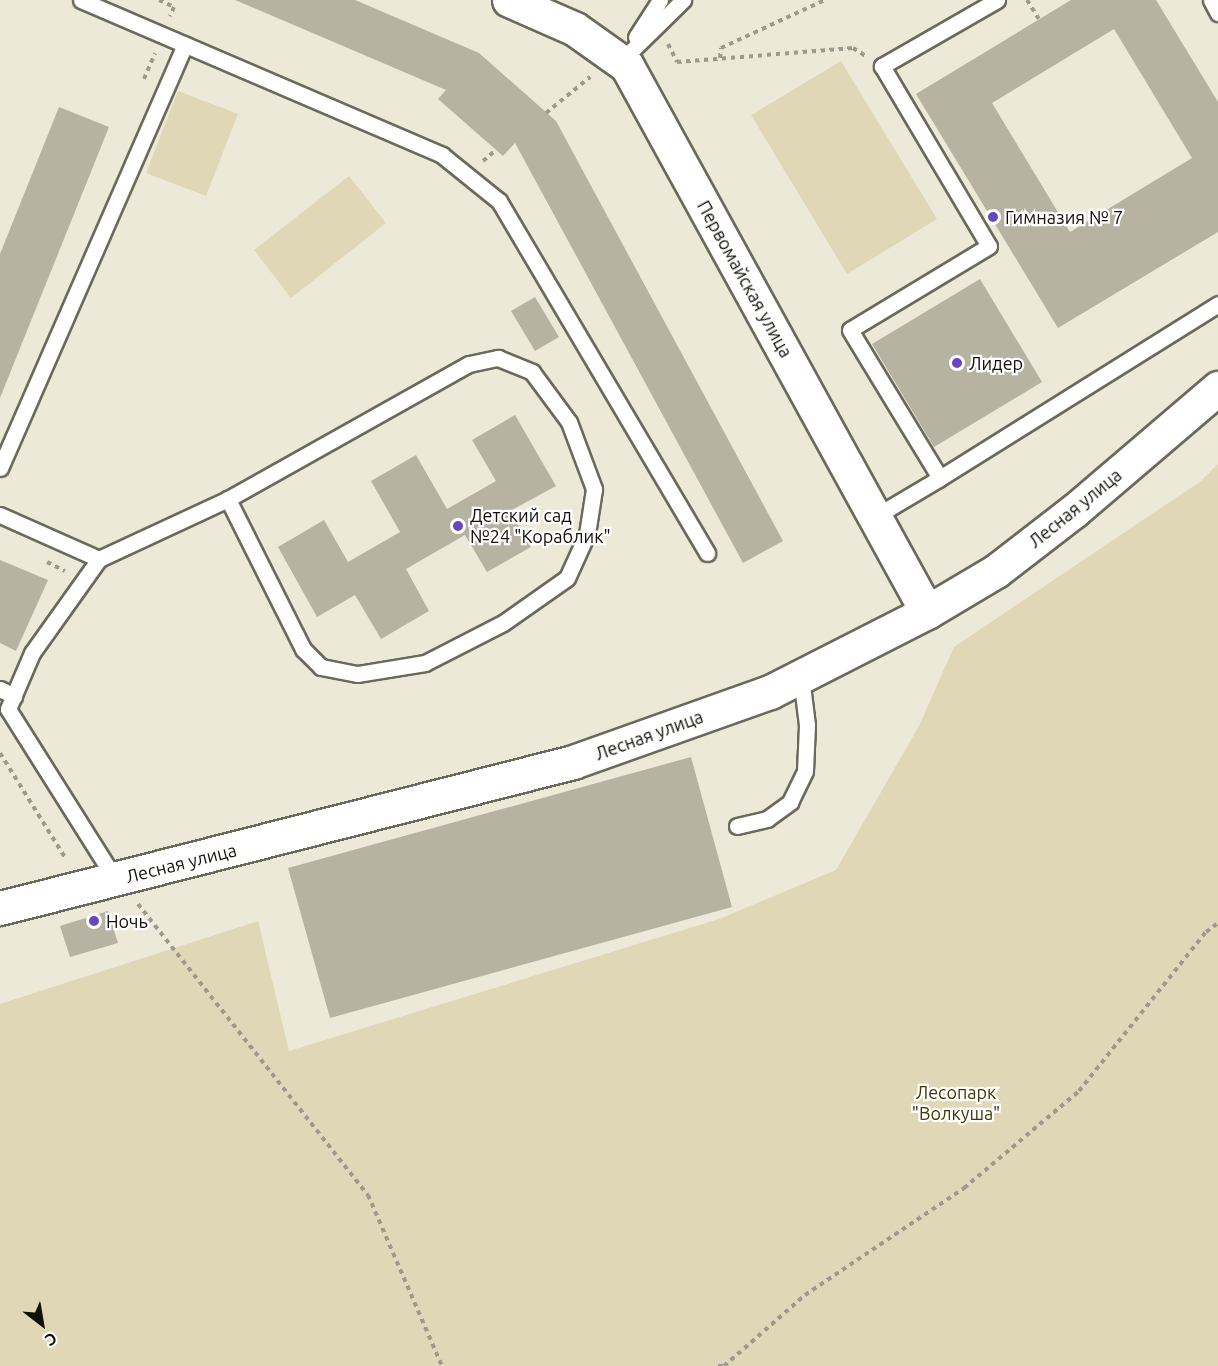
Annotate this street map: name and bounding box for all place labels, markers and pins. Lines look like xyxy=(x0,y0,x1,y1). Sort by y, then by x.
place label: Гимназия № 7 xyxy=(1005,206,1123,228)
marker: Гимназия № 7 xyxy=(986,210,1000,224)
place label: Лидер xyxy=(969,352,1023,374)
marker: Лидер xyxy=(950,356,964,370)
place label: Детский сад №24 "Кораблик" xyxy=(470,505,611,548)
marker: Детский сад №24 "Кораблик" xyxy=(451,519,465,533)
place label: Ночь xyxy=(106,910,148,932)
marker: Ночь xyxy=(87,914,101,928)

